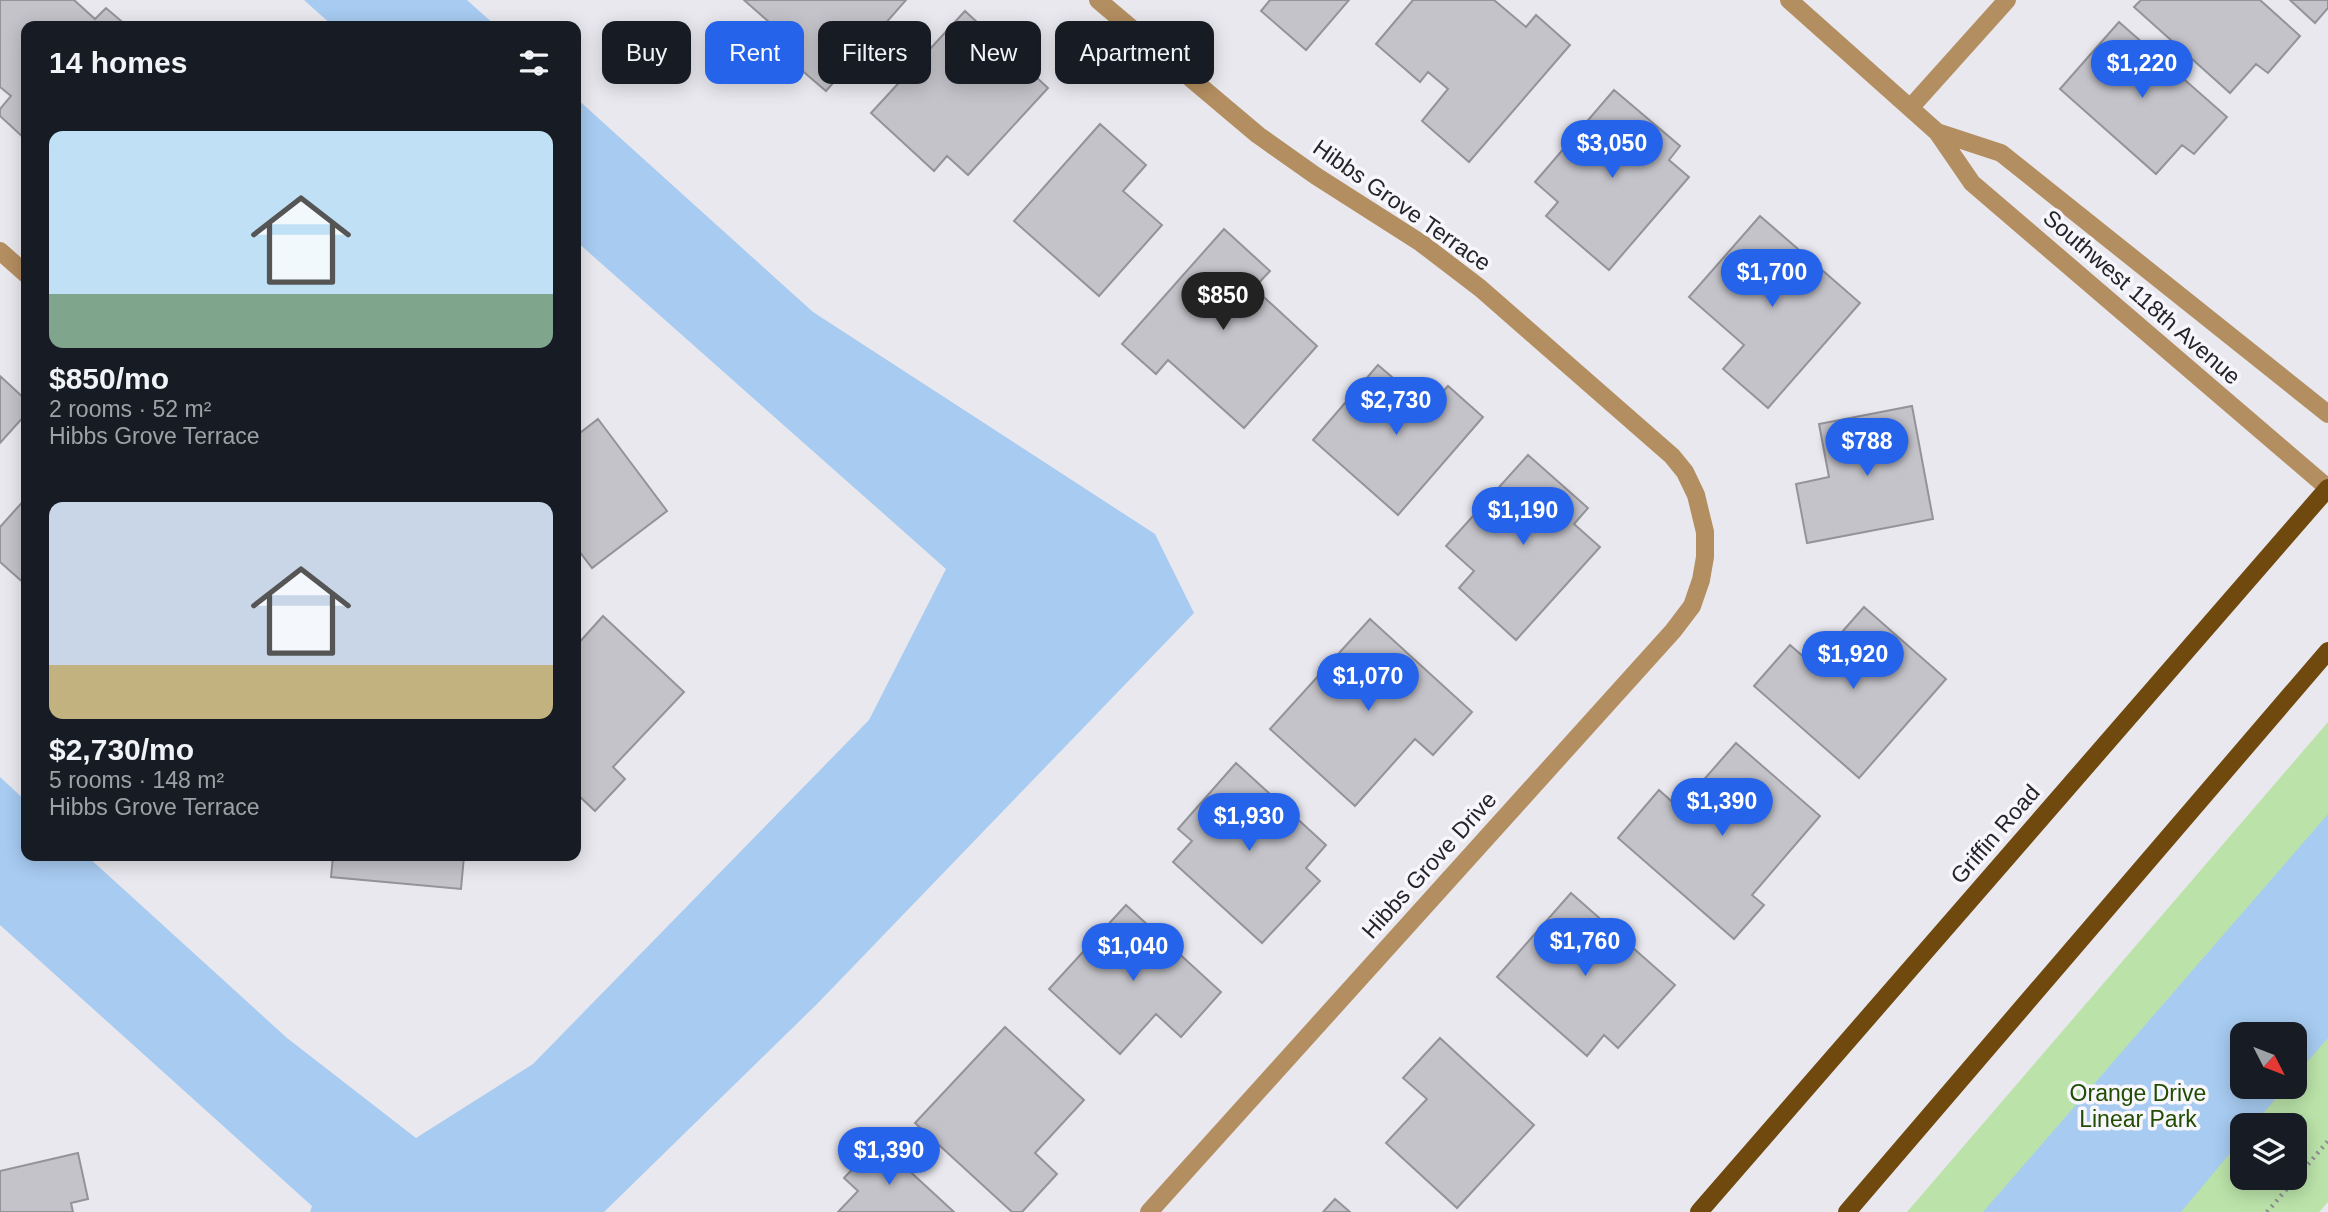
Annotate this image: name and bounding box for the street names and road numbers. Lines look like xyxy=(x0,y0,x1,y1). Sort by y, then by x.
street label: Hibbs Grove Terrace xyxy=(1308,134,1496,276)
street label: Southwest 118th Avenue xyxy=(2038,204,2246,390)
street label: Griffin Road xyxy=(1945,779,2045,889)
street label: Hibbs Grove Drive xyxy=(1356,786,1502,944)

